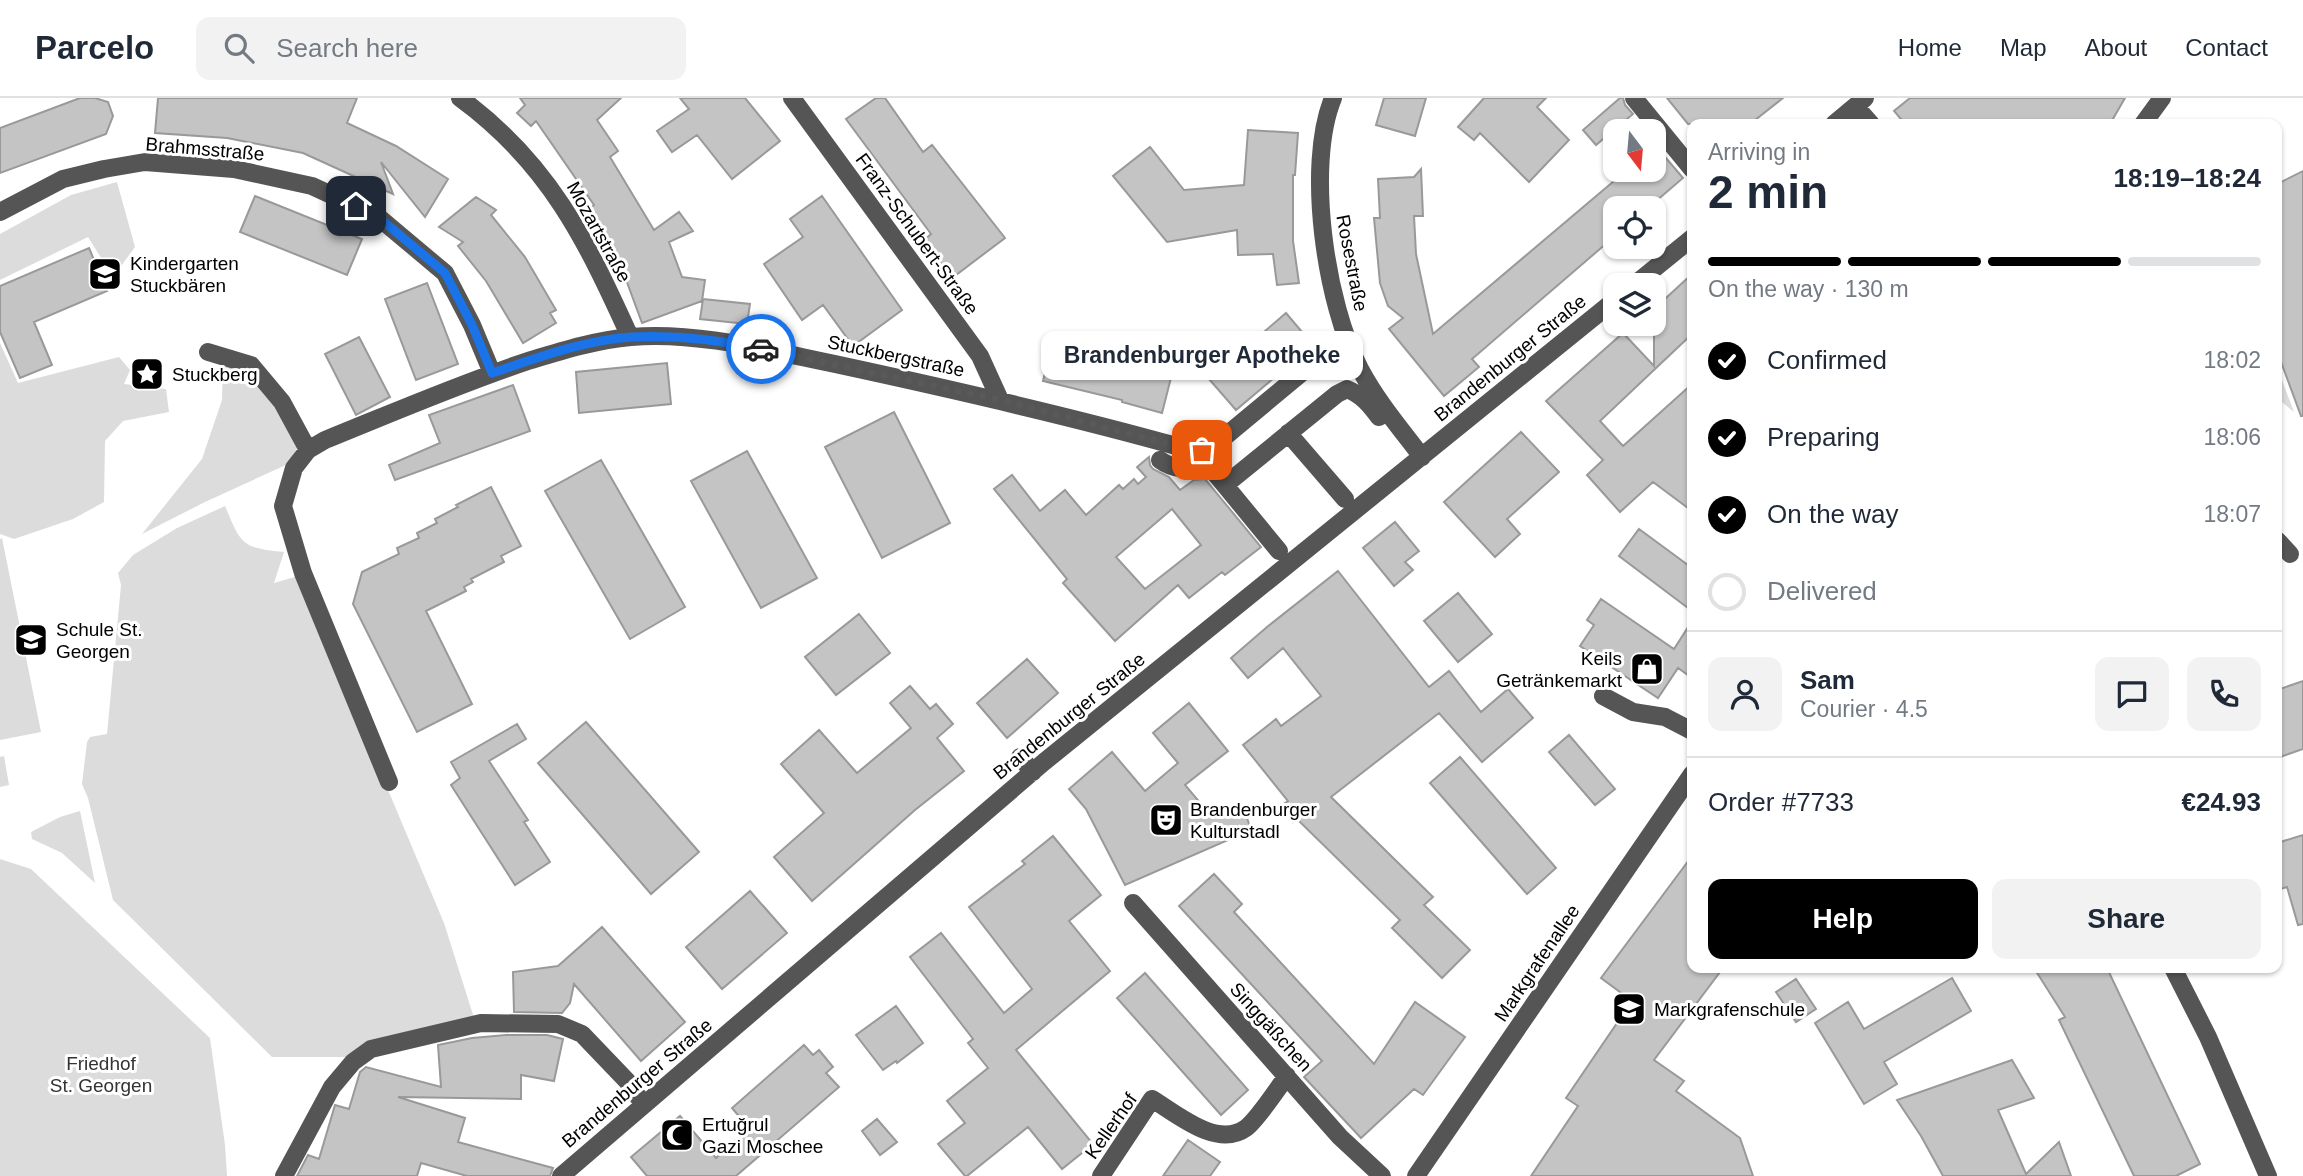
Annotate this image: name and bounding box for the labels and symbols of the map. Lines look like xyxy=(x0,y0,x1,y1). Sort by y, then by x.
north arrow xyxy=(1603,119,1666,182)
street label: Brahmsstraße xyxy=(145,133,265,165)
street label: Franz-Schubert-Straße xyxy=(851,149,983,319)
pin xyxy=(326,176,386,236)
street label: Mozartstraße xyxy=(563,178,635,286)
street label: Rosestraße xyxy=(1332,213,1372,313)
place label: Kindergarten Stuckbären xyxy=(130,253,239,296)
school or university icon: Kindergarten Stuckbären xyxy=(86,255,124,293)
street label: Brandenburger Straße xyxy=(1430,290,1590,426)
courier xyxy=(726,314,796,384)
street label: Stuckbergstraße xyxy=(826,331,966,381)
callout: Brandenburger Apotheke xyxy=(1041,331,1363,380)
place icon: Stuckberg xyxy=(128,355,166,393)
place label: Stuckberg xyxy=(172,364,258,385)
pin xyxy=(1172,420,1232,480)
place label: Schule St. Georgen xyxy=(56,619,143,662)
school or university icon: Schule St. Georgen xyxy=(12,621,50,659)
street label: Brandenburger Straße xyxy=(989,648,1149,784)
place label: Keils Getränkemarkt xyxy=(1496,648,1623,691)
shop icon: Keils Getränkemarkt xyxy=(1628,650,1666,688)
place label: Brandenburger Kulturstadl xyxy=(1190,799,1317,842)
theatre icon: Brandenburger Kulturstadl xyxy=(1147,801,1185,839)
street label: Markgrafenallee xyxy=(1490,901,1584,1025)
street label: Singgäßchen xyxy=(1226,978,1316,1076)
school or university icon: Markgrafenschule xyxy=(1610,990,1648,1028)
place label: Markgrafenschule xyxy=(1654,999,1805,1020)
street label: Brandenburger Straße xyxy=(558,1014,716,1152)
park label: Friedhof St. Georgen xyxy=(50,1053,152,1096)
street label: Kellerhof xyxy=(1081,1089,1142,1163)
place label: Ertuğrul Gazi Moschee xyxy=(702,1114,823,1157)
mosque icon: Ertuğrul Gazi Moschee xyxy=(658,1116,696,1154)

